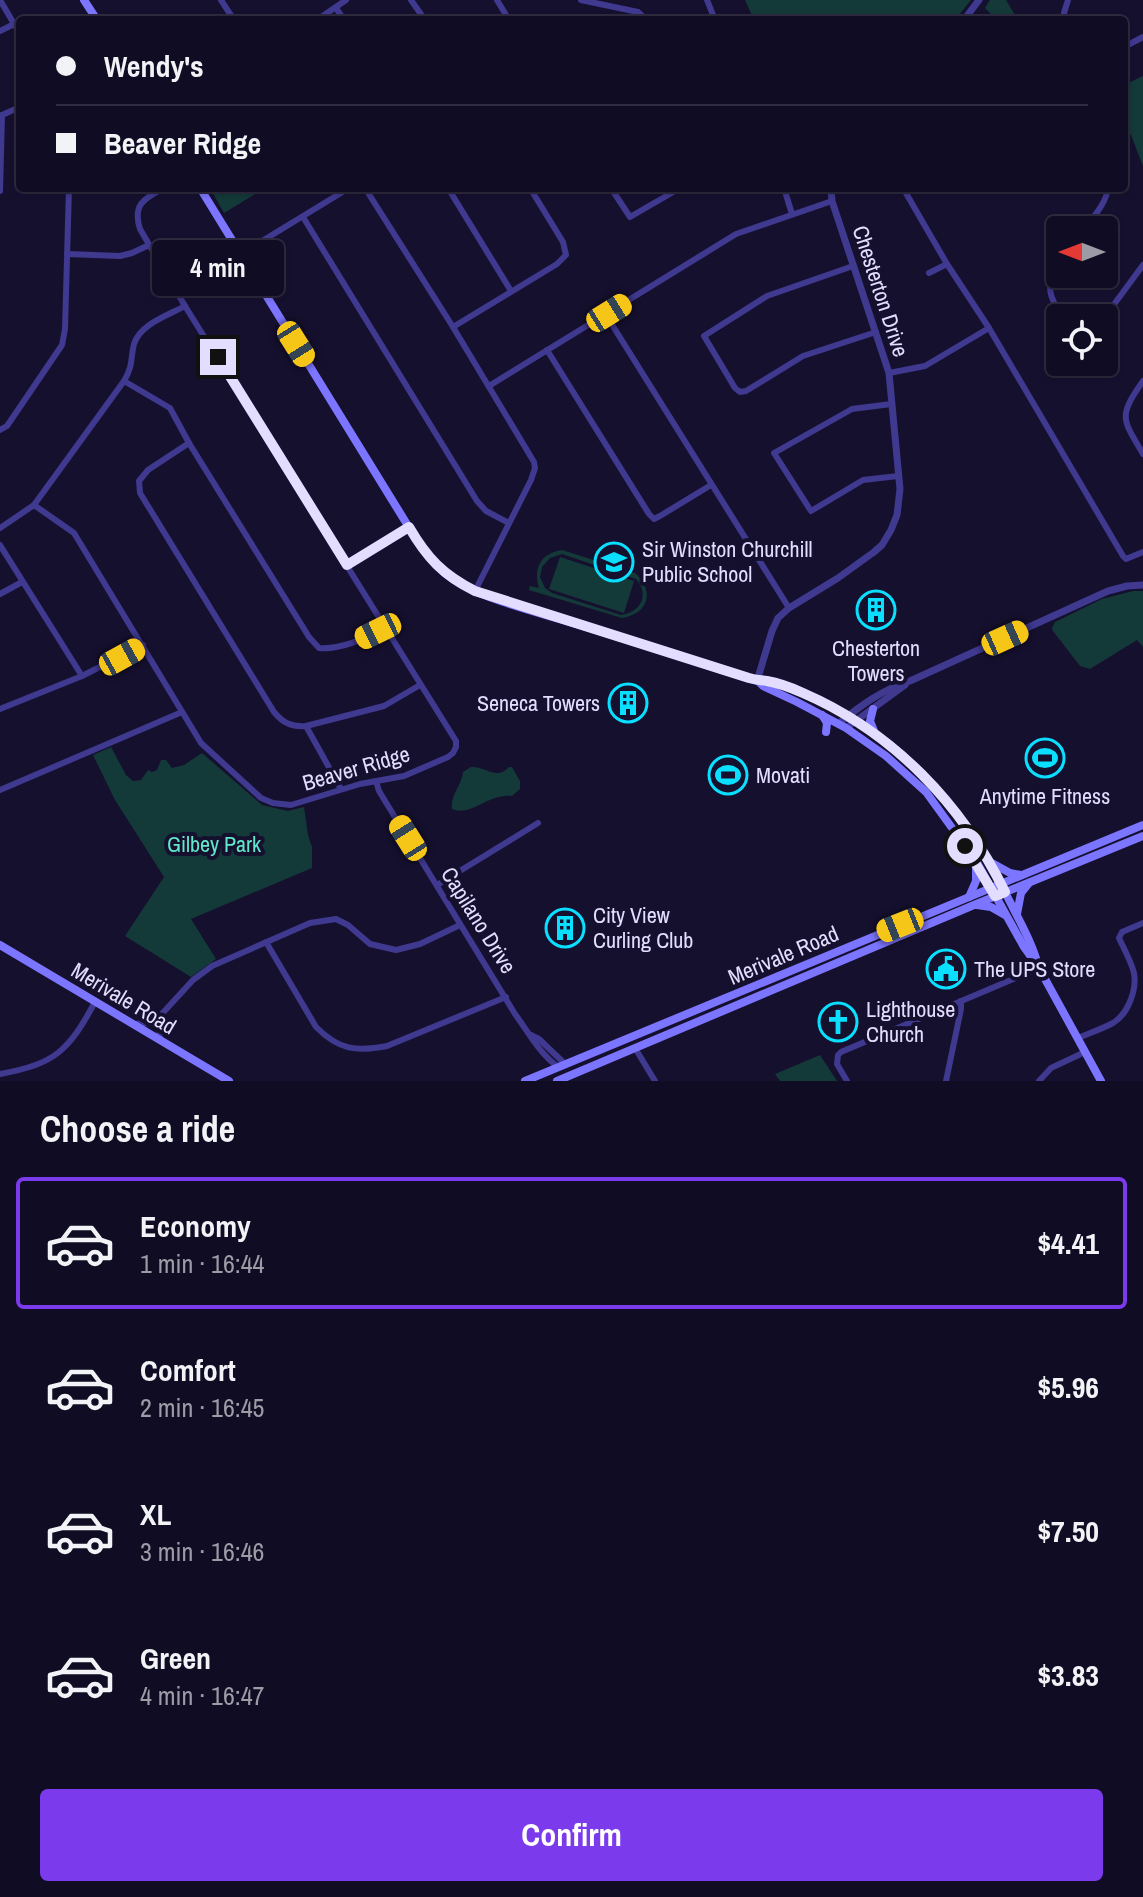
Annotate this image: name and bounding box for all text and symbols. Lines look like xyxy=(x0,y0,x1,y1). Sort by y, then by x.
text: Wendy's xyxy=(104,46,204,86)
text: Beaver Ridge xyxy=(104,123,261,163)
north arrow xyxy=(1046,216,1118,288)
map controls xyxy=(1046,216,1118,376)
street label: Chesterton Drive xyxy=(846,222,916,360)
callout: 4 min xyxy=(152,241,284,297)
text: 4 min xyxy=(190,250,246,285)
car xyxy=(582,290,636,336)
button: locate xyxy=(1046,304,1118,376)
car xyxy=(273,317,319,371)
route end xyxy=(200,339,236,375)
place label: Sir Winston Churchill Public School xyxy=(642,534,812,589)
school or university icon: Sir Winston Churchill Public School xyxy=(593,541,635,583)
building icon: Chesterton Towers xyxy=(855,589,897,631)
car xyxy=(351,610,405,652)
car xyxy=(978,617,1032,659)
place label: Chesterton Towers xyxy=(832,633,920,688)
car xyxy=(95,635,149,679)
building icon: Seneca Towers xyxy=(607,682,649,724)
place label: Seneca Towers xyxy=(477,688,600,718)
sports icon: Anytime Fitness xyxy=(1024,737,1066,779)
street label: Beaver Ridge xyxy=(299,738,413,798)
sports icon: Movati xyxy=(707,754,749,796)
place label: Movati xyxy=(756,760,810,790)
place label: Anytime Fitness xyxy=(979,781,1110,811)
car xyxy=(385,811,431,865)
route start xyxy=(947,828,983,864)
park label: Gilbey Park xyxy=(167,829,262,859)
street label: Capilano Drive xyxy=(434,861,524,979)
place label: City View Curling Club xyxy=(593,900,693,955)
car xyxy=(873,905,927,945)
building icon: City View Curling Club xyxy=(544,907,586,949)
street label: Merivale Road xyxy=(723,918,843,992)
public building icon: The UPS Store xyxy=(925,948,967,990)
place label: The UPS Store xyxy=(974,954,1095,984)
street label: Merivale Road xyxy=(66,955,182,1041)
place label: Lighthouse Church xyxy=(866,994,955,1049)
church icon: Lighthouse Church xyxy=(817,1001,859,1043)
text: Choose a ride xyxy=(40,1105,235,1153)
text: Economy xyxy=(140,1206,251,1246)
icon: car xyxy=(44,1207,116,1279)
text: $4.41 xyxy=(1037,1223,1099,1263)
text: 1 min · 16:44 xyxy=(140,1246,264,1281)
text: Comfort xyxy=(140,1350,236,1390)
icon: car xyxy=(44,1351,116,1423)
text: $5.96 xyxy=(1037,1367,1099,1407)
text: 2 min · 16:45 xyxy=(140,1390,264,1425)
text: XL xyxy=(140,1494,171,1534)
icon: car xyxy=(44,1495,116,1567)
text: $7.50 xyxy=(1037,1511,1099,1551)
text: 3 min · 16:46 xyxy=(140,1534,264,1569)
text: Green xyxy=(140,1638,211,1678)
icon: car xyxy=(44,1639,116,1711)
text: $3.83 xyxy=(1037,1655,1099,1695)
text: 4 min · 16:47 xyxy=(140,1678,264,1713)
button: Confirm xyxy=(40,1789,1103,1881)

